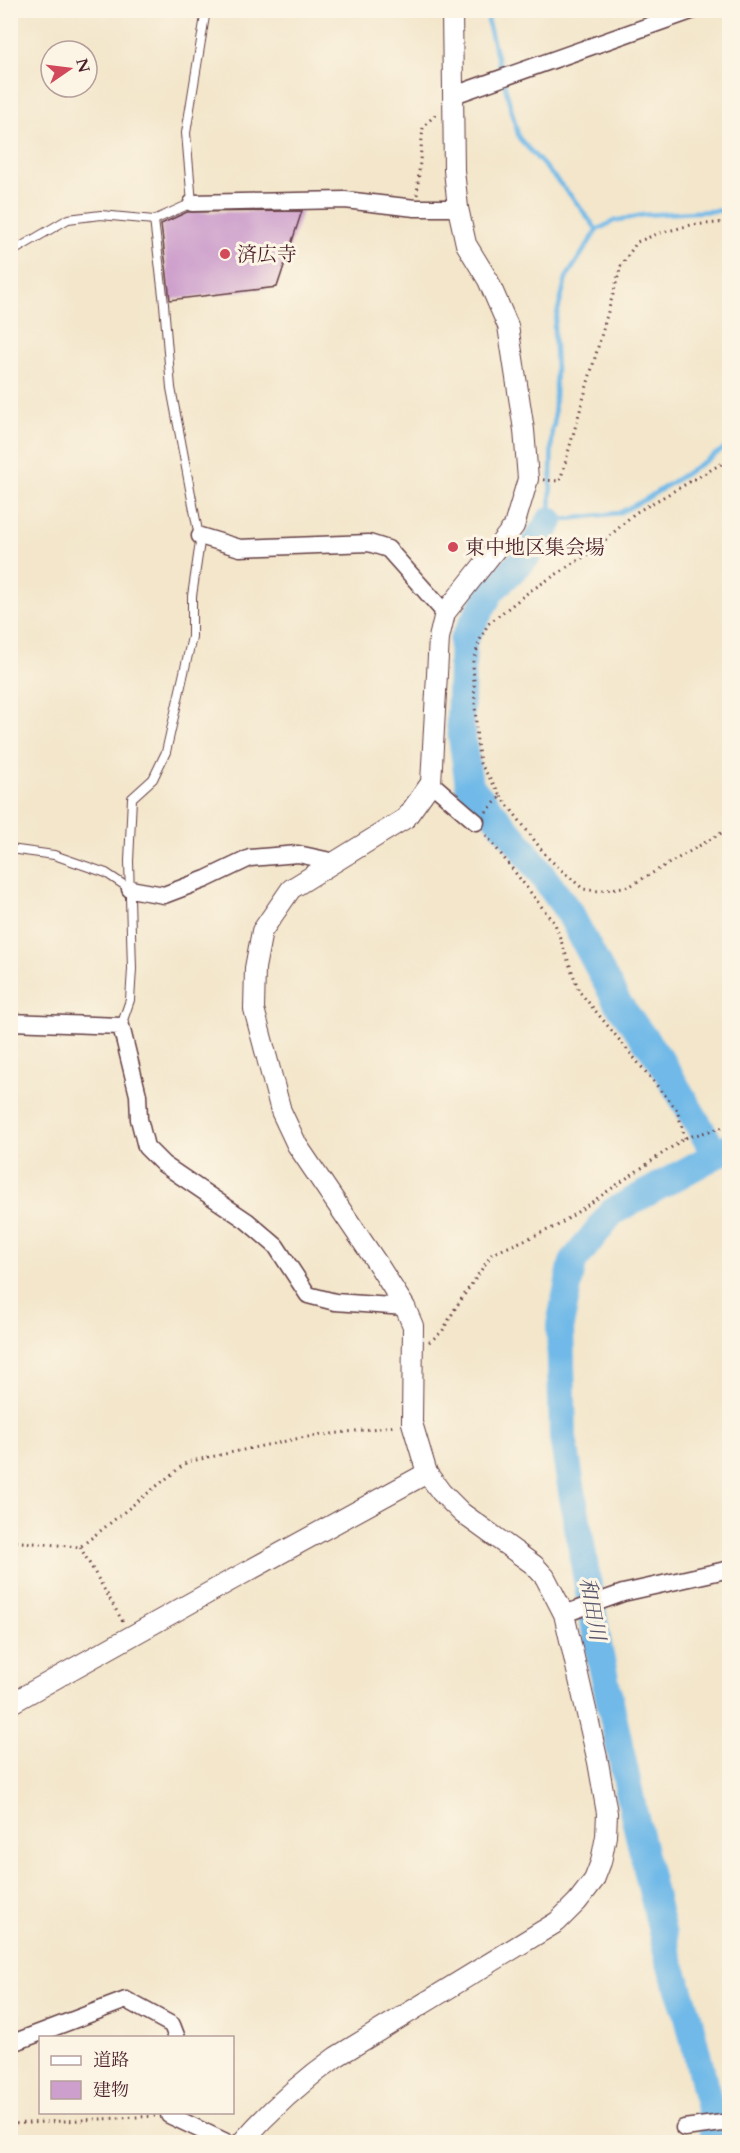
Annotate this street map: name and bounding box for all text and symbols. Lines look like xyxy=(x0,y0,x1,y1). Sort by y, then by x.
north arrow xyxy=(39,39,99,99)
text: N xyxy=(70,56,95,75)
place label: 済広寺 xyxy=(237,241,297,268)
marker: 済広寺 xyxy=(218,247,232,261)
place label: 東中地区集会場 xyxy=(465,534,605,561)
marker: 東中地区集会場 xyxy=(446,540,460,554)
water label: 和田川 xyxy=(572,1575,612,1645)
legend xyxy=(39,2036,234,2114)
text: 道路 xyxy=(93,2048,129,2073)
text: 建物 xyxy=(93,2078,129,2103)

